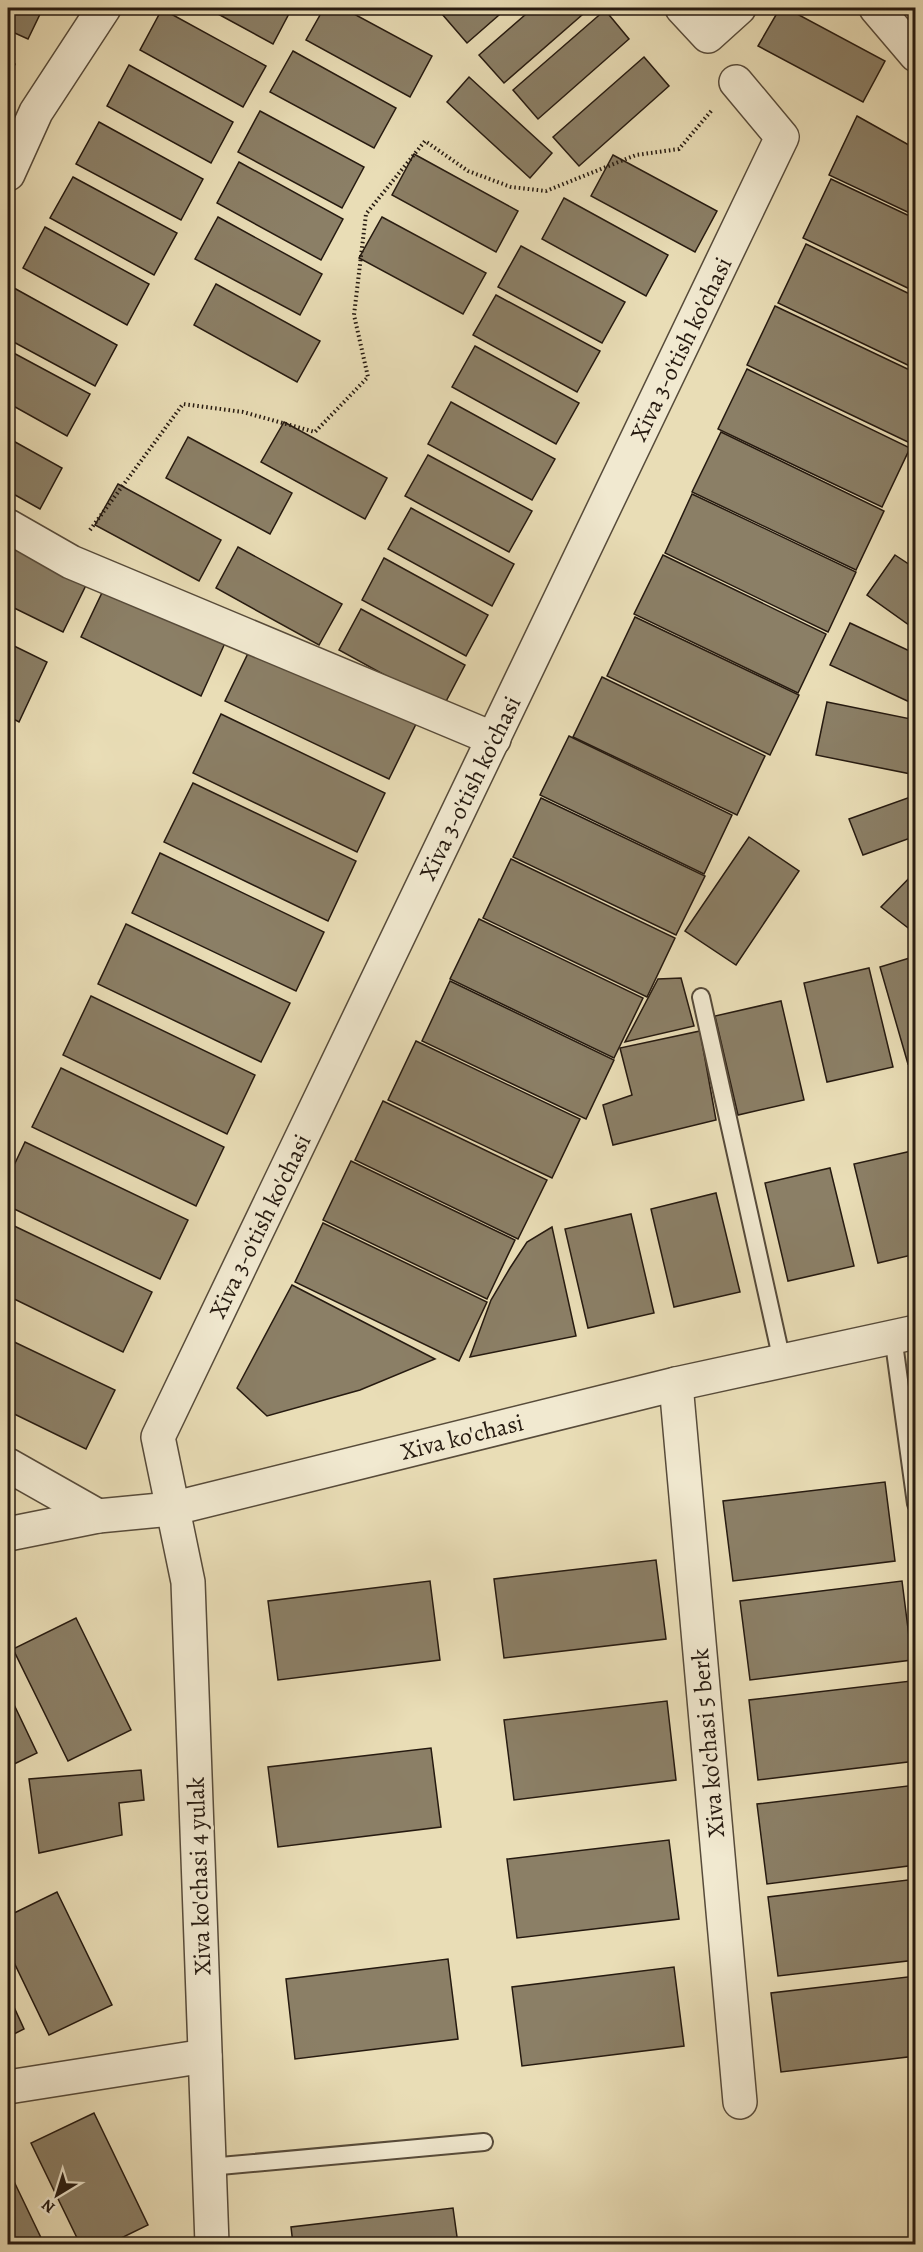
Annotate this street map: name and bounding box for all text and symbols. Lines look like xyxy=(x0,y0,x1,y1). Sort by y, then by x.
street label: Xiva 3-o'tish ko'chasi xyxy=(623,252,739,446)
street label: Xiva 3-o'tish ko'chasi xyxy=(412,691,528,885)
street label: Xiva 3-o'tish ko'chasi xyxy=(202,1129,318,1323)
street label: Xiva ko'chasi xyxy=(397,1406,527,1468)
street label: Xiva ko'chasi 5 berk xyxy=(684,1647,732,1839)
street label: Xiva ko'chasi 4 yulak xyxy=(180,1776,218,1976)
north arrow xyxy=(27,2165,87,2225)
text: N xyxy=(37,2194,60,2218)

